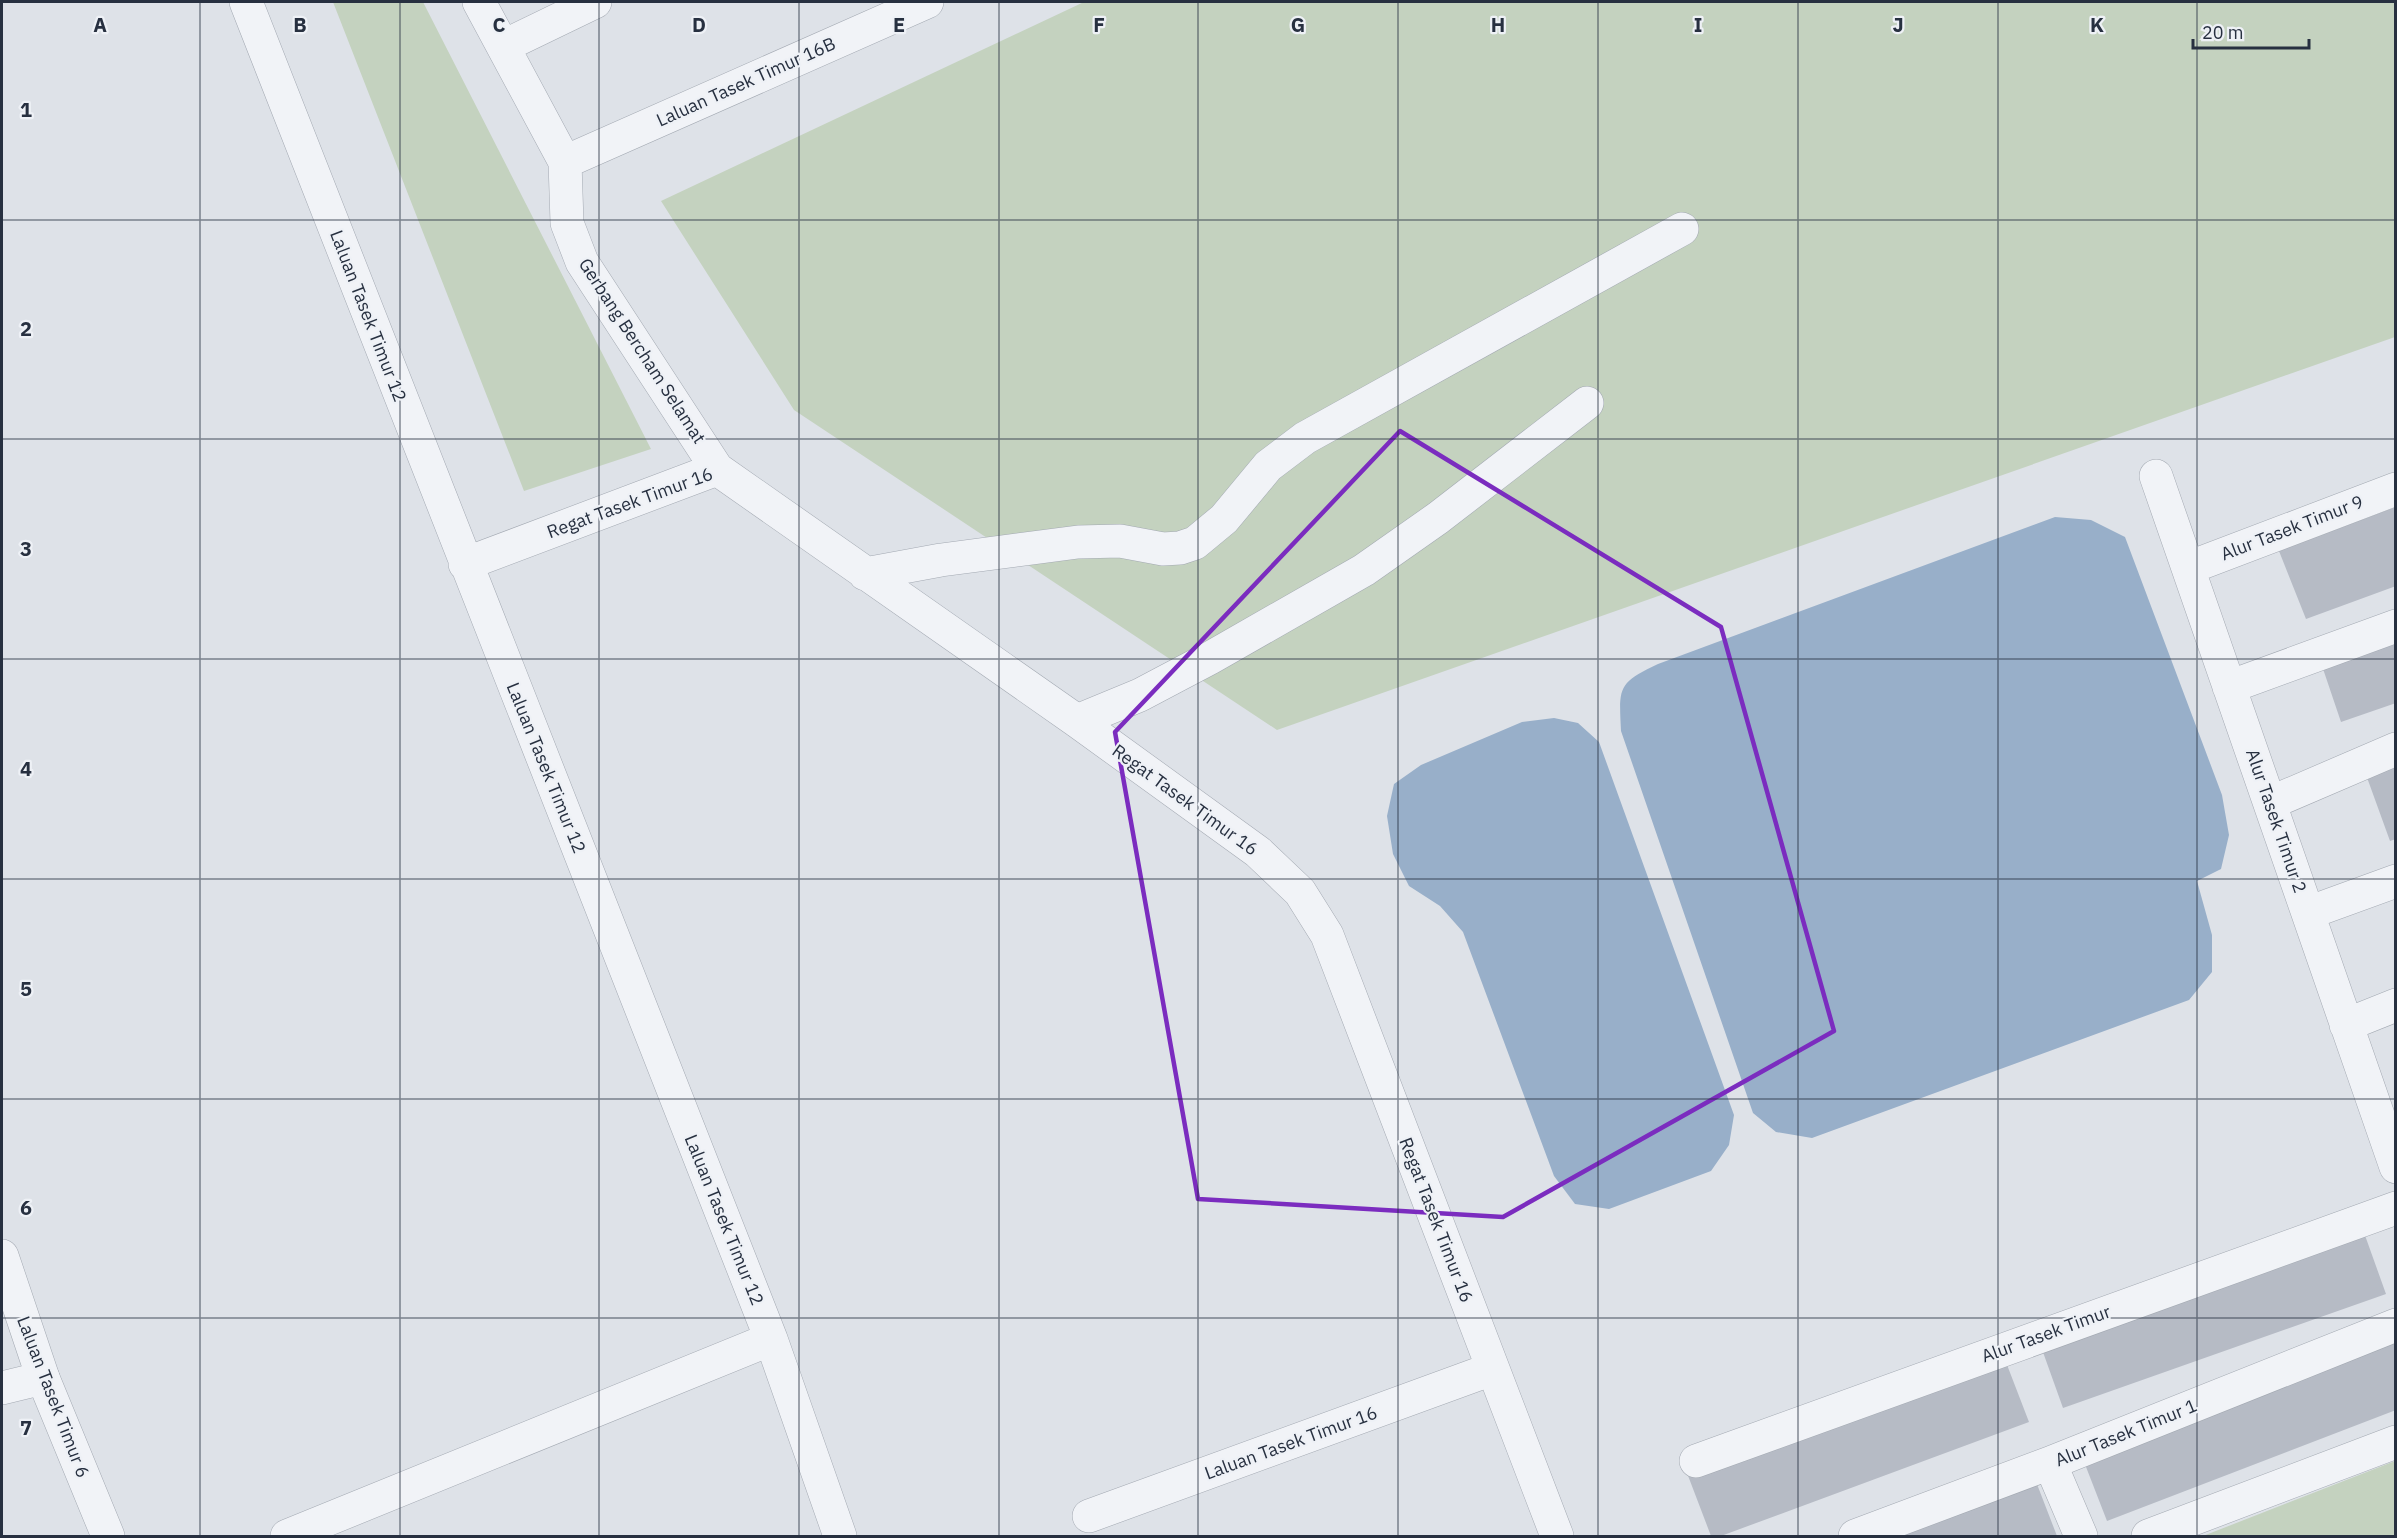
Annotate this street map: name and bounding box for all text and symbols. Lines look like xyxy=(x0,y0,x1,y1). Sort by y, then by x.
text: A xyxy=(93,11,107,38)
text: B xyxy=(293,11,307,38)
text: C xyxy=(492,11,506,38)
text: D xyxy=(692,11,706,38)
text: E xyxy=(893,11,905,38)
text: F xyxy=(1093,11,1105,38)
text: G xyxy=(1291,11,1305,38)
text: H xyxy=(1491,11,1505,38)
text: I xyxy=(1694,11,1702,38)
text: J xyxy=(1892,11,1904,38)
text: K xyxy=(2090,11,2104,38)
scale bar xyxy=(2193,12,2308,50)
text: 20 m xyxy=(2202,21,2244,44)
street label: Laluan Tasek Timur 16B xyxy=(653,32,839,131)
text: 1 xyxy=(20,96,32,123)
street label: Laluan Tasek Timur 12 xyxy=(325,227,412,405)
street label: Gerbang Bercham Selamat xyxy=(574,254,711,448)
text: 2 xyxy=(20,315,32,342)
street label: Regat Tasek Timur 16 xyxy=(544,462,716,543)
street label: Alur Tasek Timur 9 xyxy=(2217,490,2366,565)
text: 3 xyxy=(20,535,32,562)
street label: Laluan Tasek Timur 12 xyxy=(502,679,591,857)
street label: Regat Tasek Timur 16 xyxy=(1108,739,1263,860)
street label: Alur Tasek Timur 2 xyxy=(2241,746,2312,896)
text: 4 xyxy=(20,755,32,782)
text: 5 xyxy=(20,975,32,1002)
street label: Laluan Tasek Timur 12 xyxy=(680,1131,769,1309)
street label: Regat Tasek Timur 16 xyxy=(1394,1134,1479,1306)
text: 6 xyxy=(20,1194,32,1221)
street label: Alur Tasek Timur xyxy=(1978,1299,2114,1368)
street label: Laluan Tasek Timur 6 xyxy=(12,1313,95,1481)
street label: Alur Tasek Timur 1 xyxy=(2052,1394,2200,1471)
street label: Laluan Tasek Timur 16 xyxy=(1201,1401,1380,1484)
text: 7 xyxy=(20,1414,32,1441)

